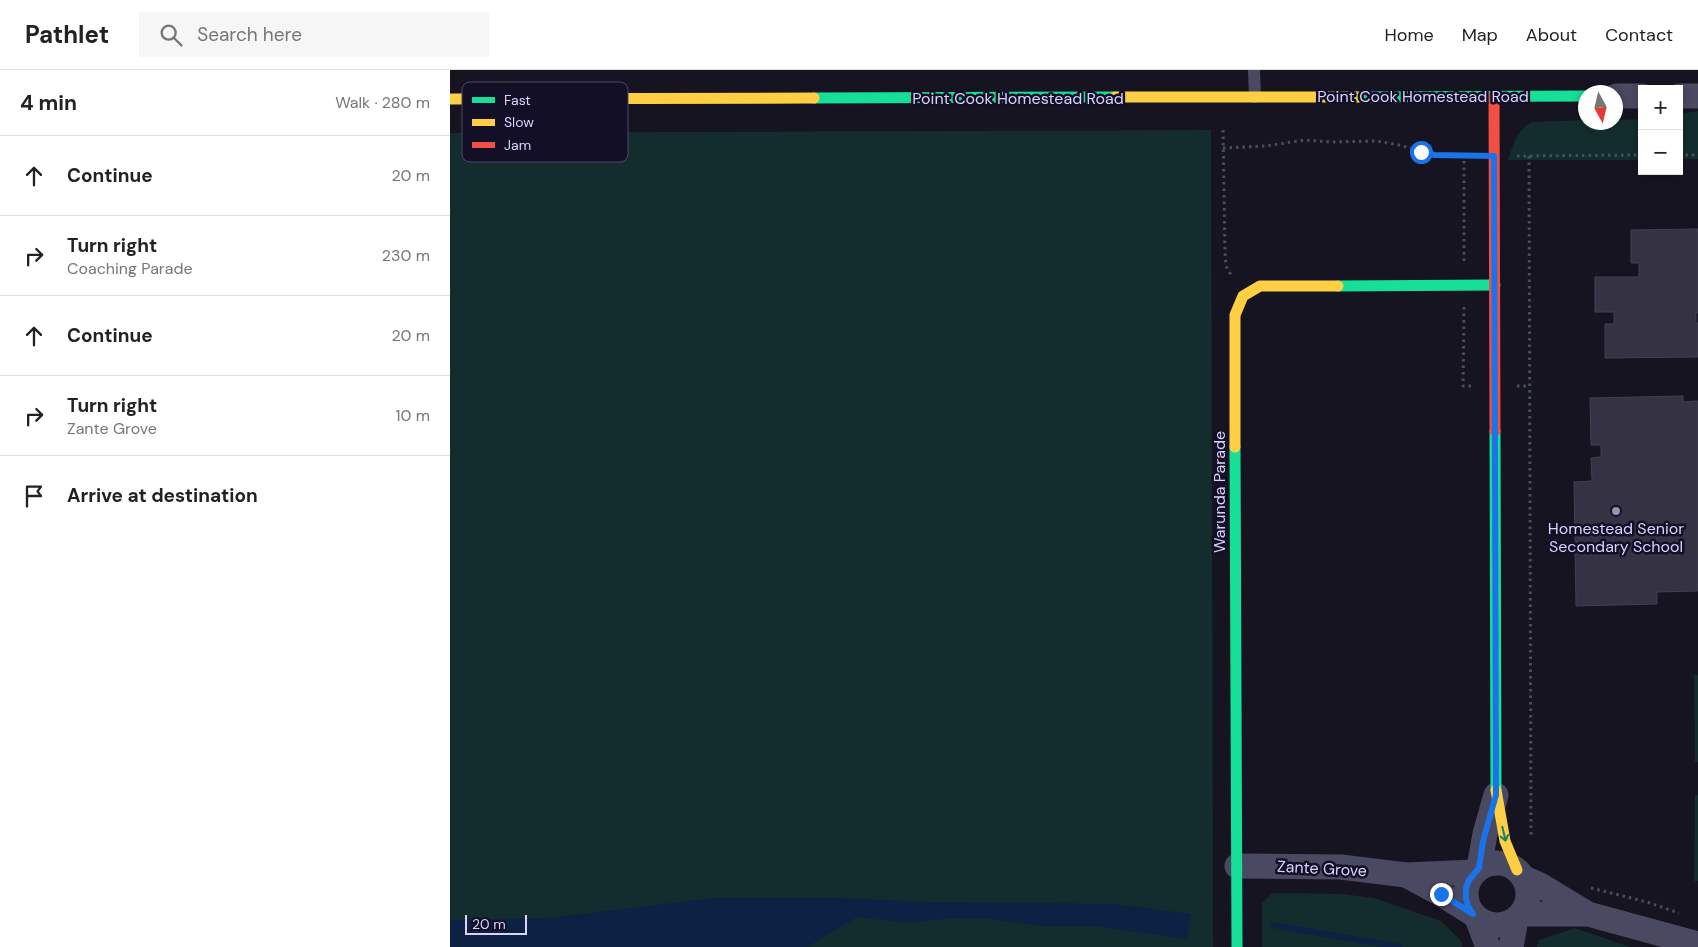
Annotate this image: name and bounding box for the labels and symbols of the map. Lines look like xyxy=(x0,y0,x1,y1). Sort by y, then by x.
legend xyxy=(462,82,628,162)
north arrow xyxy=(1578,85,1623,130)
street label: Point Cook Homestead Road xyxy=(1317,86,1529,107)
street label: Point Cook Homestead Road xyxy=(912,88,1124,109)
text: Fast xyxy=(504,91,531,109)
text: Slow xyxy=(504,113,534,131)
text: Jam xyxy=(504,136,531,154)
route start xyxy=(1410,141,1433,164)
street label: Warunda Parade xyxy=(1209,431,1230,553)
marker: Homestead Senior Secondary School xyxy=(1610,505,1622,517)
place label: Homestead Senior Secondary School xyxy=(1548,518,1684,557)
one-way arrow xyxy=(1500,825,1509,841)
street label: Zante Grove xyxy=(1277,856,1367,881)
route end xyxy=(1430,883,1453,906)
scale bar xyxy=(465,912,528,935)

